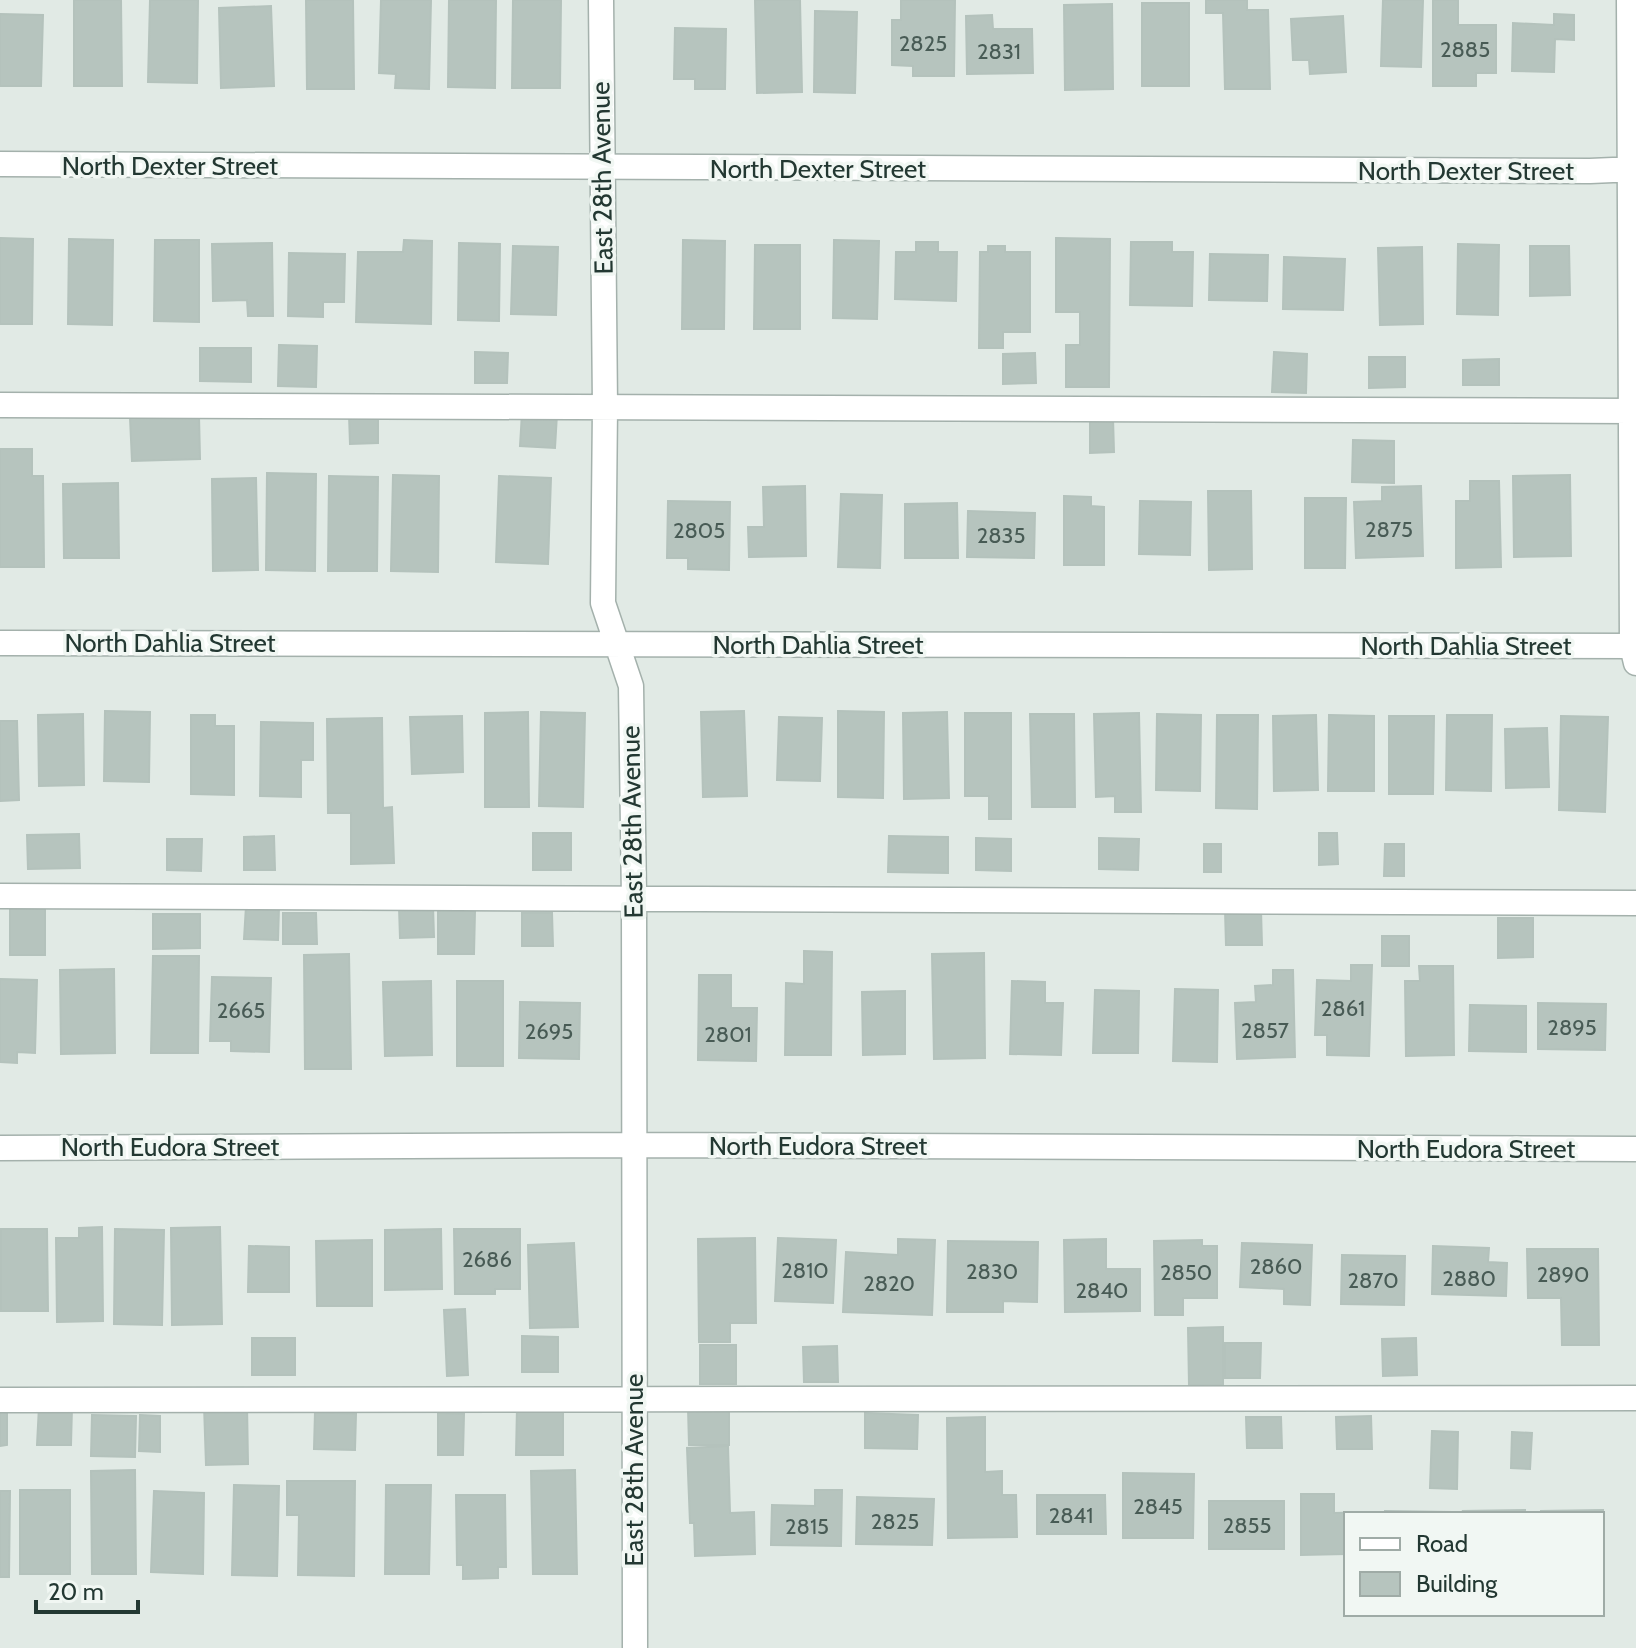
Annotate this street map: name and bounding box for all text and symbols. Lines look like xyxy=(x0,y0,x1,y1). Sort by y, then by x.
house number: 2825 xyxy=(899,30,947,57)
house number: 2885 xyxy=(1440,36,1490,63)
house number: 2831 xyxy=(977,38,1021,65)
street label: East 28th Avenue xyxy=(584,81,620,275)
street label: North Dexter Street xyxy=(62,150,278,182)
street label: North Dexter Street xyxy=(710,153,926,185)
street label: North Dexter Street xyxy=(1358,155,1574,187)
house number: 2875 xyxy=(1365,516,1413,543)
house number: 2805 xyxy=(673,517,725,544)
house number: 2835 xyxy=(977,522,1025,549)
street label: North Dahlia Street xyxy=(64,627,276,659)
street label: North Dahlia Street xyxy=(712,629,924,661)
street label: North Dahlia Street xyxy=(1360,630,1572,662)
street label: East 28th Avenue xyxy=(614,725,650,919)
house number: 2861 xyxy=(1321,995,1365,1022)
house number: 2665 xyxy=(217,997,265,1024)
house number: 2895 xyxy=(1547,1014,1597,1041)
house number: 2857 xyxy=(1241,1017,1289,1044)
house number: 2695 xyxy=(525,1018,573,1045)
house number: 2801 xyxy=(704,1021,752,1048)
street label: North Eudora Street xyxy=(709,1130,928,1162)
street label: North Eudora Street xyxy=(61,1131,280,1163)
street label: North Eudora Street xyxy=(1357,1133,1576,1165)
house number: 2686 xyxy=(462,1246,512,1273)
house number: 2860 xyxy=(1250,1253,1302,1280)
house number: 2810 xyxy=(781,1257,829,1284)
house number: 2830 xyxy=(966,1258,1018,1285)
house number: 2850 xyxy=(1160,1259,1212,1286)
house number: 2890 xyxy=(1537,1261,1589,1288)
house number: 2880 xyxy=(1442,1265,1496,1292)
house number: 2870 xyxy=(1347,1267,1399,1294)
house number: 2820 xyxy=(863,1270,915,1297)
house number: 2840 xyxy=(1076,1277,1128,1304)
street label: East 28th Avenue xyxy=(618,1374,650,1566)
house number: 2845 xyxy=(1133,1493,1183,1520)
house number: 2841 xyxy=(1049,1502,1093,1529)
house number: 2825 xyxy=(871,1508,919,1535)
house number: 2855 xyxy=(1223,1512,1271,1539)
legend xyxy=(1344,1512,1604,1616)
house number: 2815 xyxy=(785,1513,829,1540)
text: Road xyxy=(1416,1529,1468,1558)
scale bar xyxy=(36,1564,138,1614)
text: Building xyxy=(1416,1569,1498,1598)
text: 20 m xyxy=(48,1577,104,1606)

